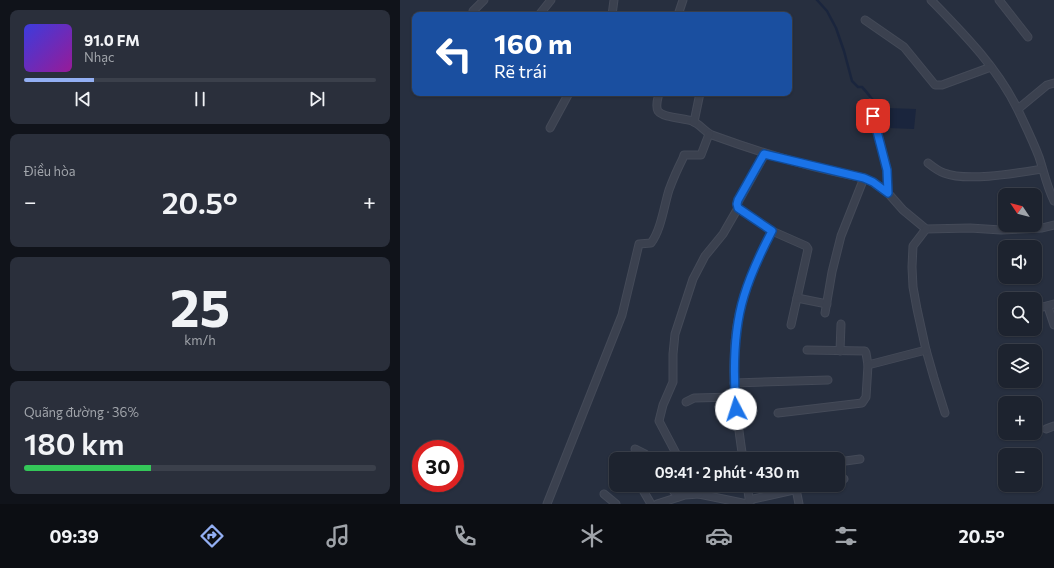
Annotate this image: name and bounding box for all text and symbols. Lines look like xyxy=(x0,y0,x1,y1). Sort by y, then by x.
text: 160 m xyxy=(494,26,572,60)
icon: left xyxy=(428,28,480,80)
text: 91.0 FM xyxy=(84,31,140,49)
text: Nhạc xyxy=(84,49,114,65)
text: Rẽ trái xyxy=(494,60,547,82)
icon: previous xyxy=(72,88,94,110)
icon: pause xyxy=(189,88,211,110)
icon: next xyxy=(306,88,328,110)
pin xyxy=(856,99,890,133)
icon: arrive xyxy=(862,105,884,127)
text: Điều hòa xyxy=(24,163,76,179)
text: 20.5° xyxy=(162,183,238,220)
text: − xyxy=(24,188,37,215)
text: + xyxy=(363,188,376,215)
north arrow xyxy=(998,188,1042,232)
map controls xyxy=(998,188,1042,492)
button: sound xyxy=(998,240,1042,284)
text: 25 xyxy=(170,274,230,338)
button: search xyxy=(998,292,1042,336)
text: km/h xyxy=(184,332,216,348)
button: layers xyxy=(998,344,1042,388)
position arrow xyxy=(715,388,757,430)
button: + xyxy=(998,396,1042,440)
text: Quãng đường · 36% xyxy=(24,404,139,420)
text: 180 km xyxy=(24,424,124,461)
speed limit sign: 30 xyxy=(412,440,464,492)
button: − xyxy=(998,448,1042,492)
text: 09:41 · 2 phút · 430 m xyxy=(655,463,799,481)
icon: directions xyxy=(198,522,226,550)
icon: music xyxy=(324,522,352,550)
icon: phone xyxy=(451,522,479,550)
icon: climate xyxy=(578,522,606,550)
icon: car xyxy=(705,522,733,550)
icon: filters xyxy=(832,522,860,550)
text: 09:39 xyxy=(49,525,99,547)
text: 20.5° xyxy=(958,525,1005,547)

